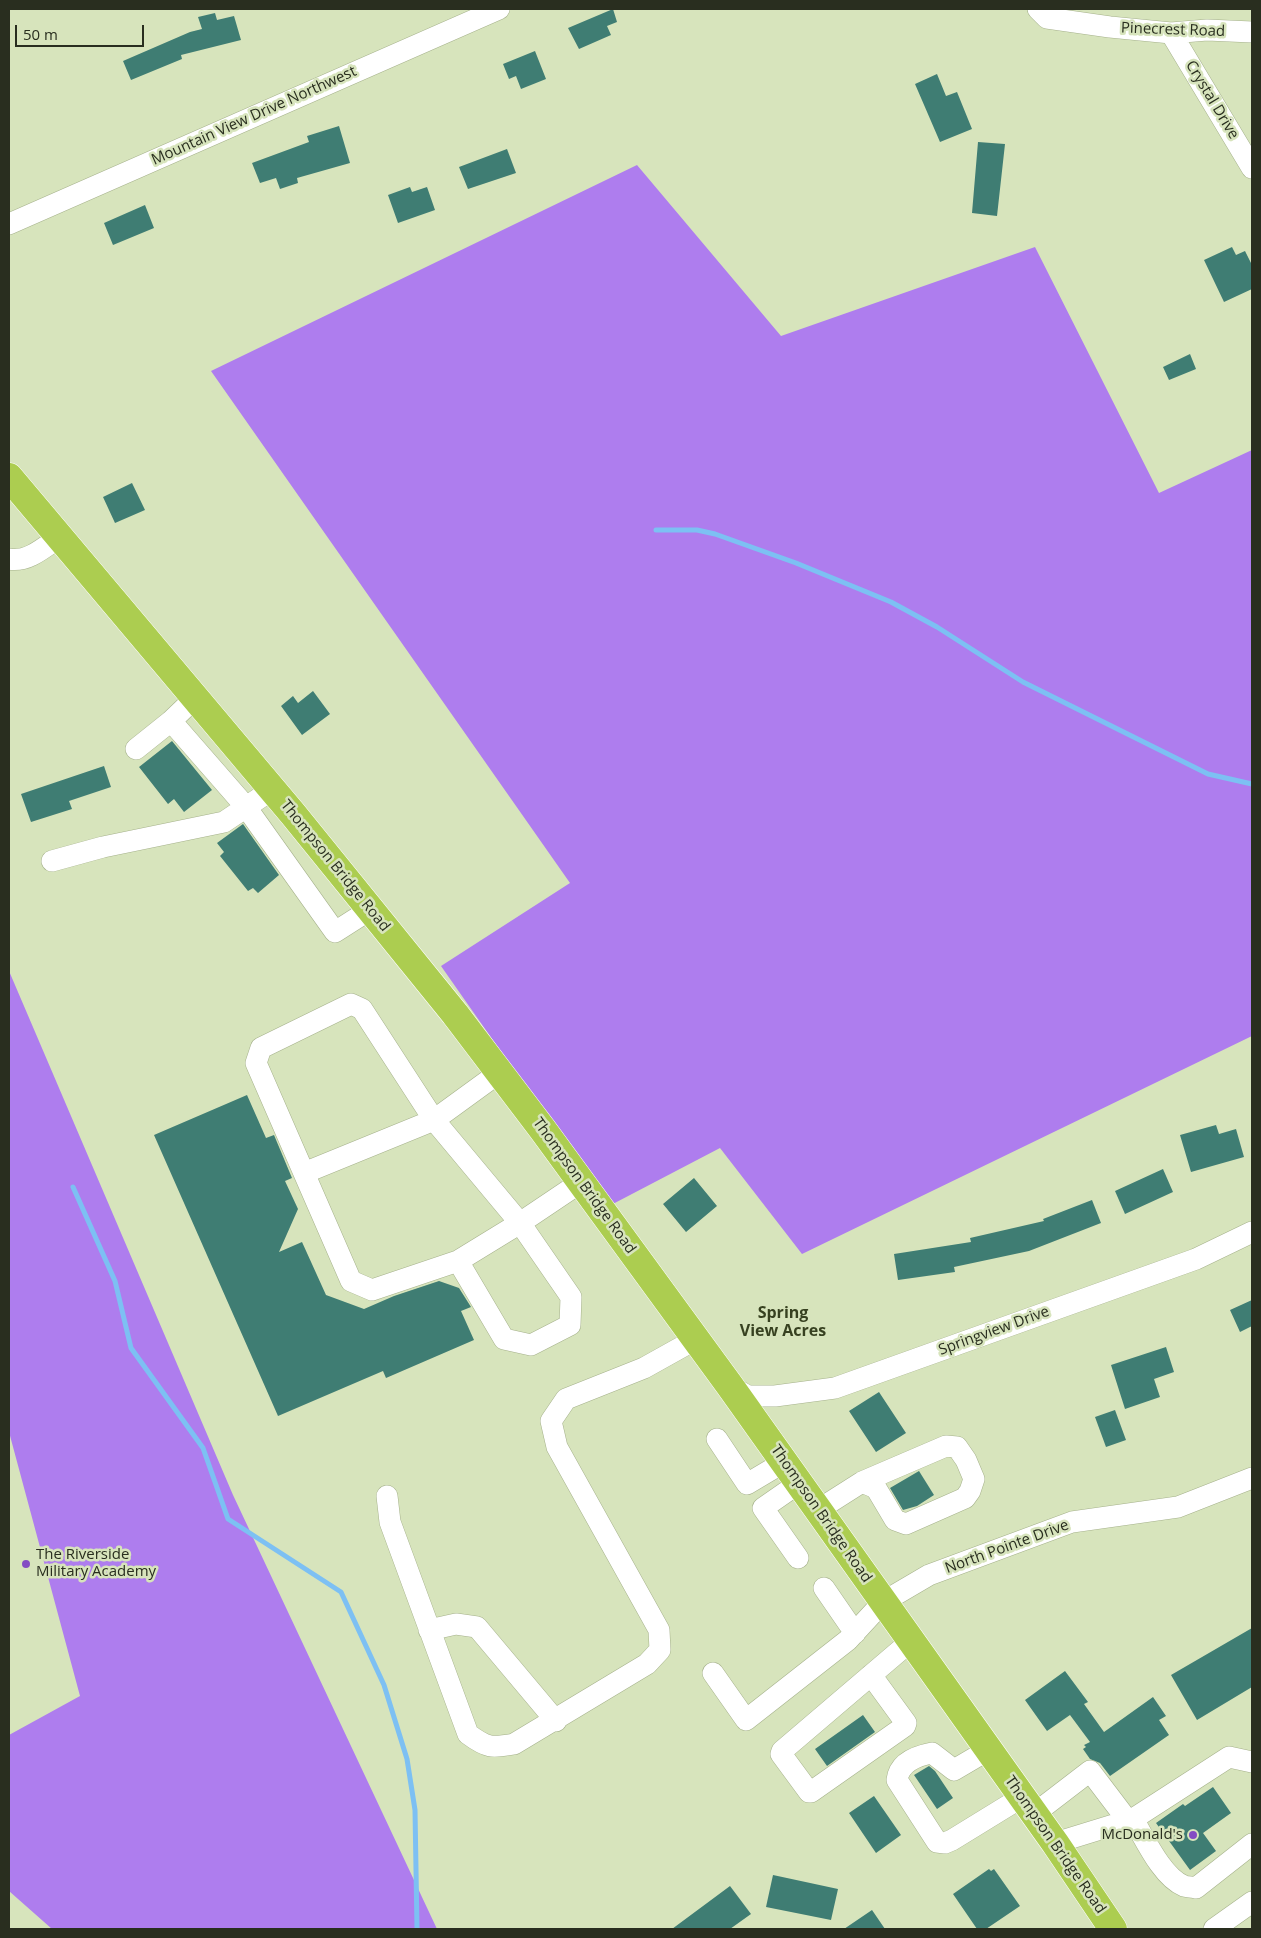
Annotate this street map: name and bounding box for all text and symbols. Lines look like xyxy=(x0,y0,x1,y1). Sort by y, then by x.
scale bar xyxy=(18,15,146,47)
street label: Pinecrest Road xyxy=(1121,19,1225,41)
text: 50 m xyxy=(23,24,58,44)
street label: Crystal Drive xyxy=(1182,58,1242,142)
street label: Mountain View Drive Northwest xyxy=(149,63,359,169)
street label: Thompson Bridge Road xyxy=(276,797,394,935)
street label: Thompson Bridge Road xyxy=(529,1114,639,1258)
district label: Spring View Acres xyxy=(740,1303,826,1341)
street label: Springview Drive xyxy=(936,1303,1052,1359)
street label: Thompson Bridge Road xyxy=(767,1442,875,1586)
street label: North Pointe Drive xyxy=(943,1516,1071,1578)
place label: The Riverside Military Academy xyxy=(36,1546,156,1581)
marker: The Riverside Military Academy xyxy=(20,1558,32,1570)
street label: Thompson Bridge Road xyxy=(1001,1773,1109,1917)
place label: McDonald's xyxy=(1101,1826,1183,1844)
marker: McDonald's xyxy=(1187,1829,1199,1841)

